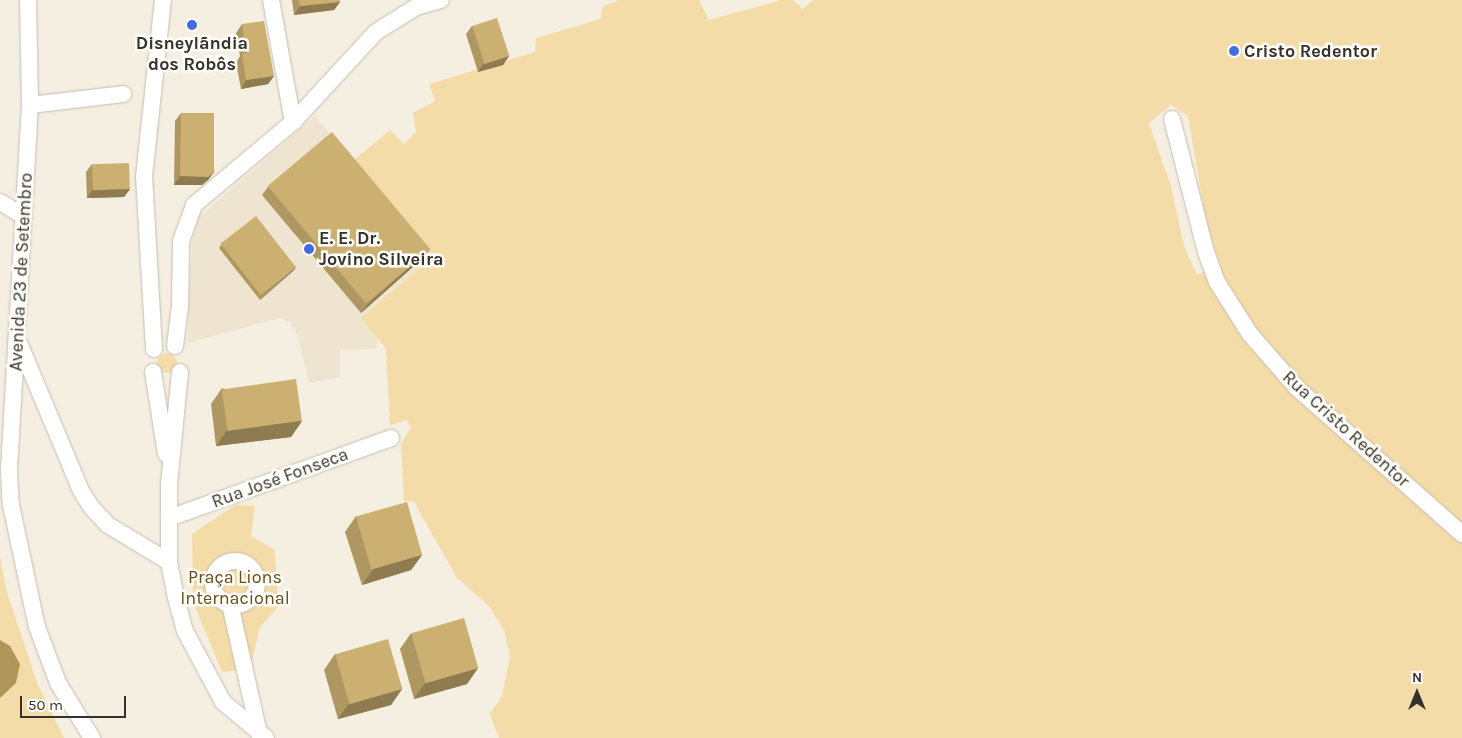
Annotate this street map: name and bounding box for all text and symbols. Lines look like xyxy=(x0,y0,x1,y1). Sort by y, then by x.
marker: Disneylãndia dos Robôs xyxy=(186,19,198,31)
place label: Disneylãndia dos Robôs xyxy=(136,33,248,76)
place label: Cristo Redentor xyxy=(1244,40,1377,62)
marker: Cristo Redentor xyxy=(1228,45,1240,57)
street label: Avenida 23 de Setembro xyxy=(5,172,37,372)
place label: E. E. Dr. Jovino Silveira xyxy=(319,228,444,270)
marker: E. E. Dr. Jovino Silveira xyxy=(303,243,315,255)
street label: Rua Cristo Redentor xyxy=(1278,366,1414,492)
street label: Rua José Fonseca xyxy=(209,443,351,513)
park label: Praça Lions Internacional xyxy=(180,567,290,610)
north arrow xyxy=(1392,668,1442,718)
text: N xyxy=(1412,669,1422,686)
scale bar xyxy=(22,686,129,718)
text: 50 m xyxy=(28,696,63,714)

